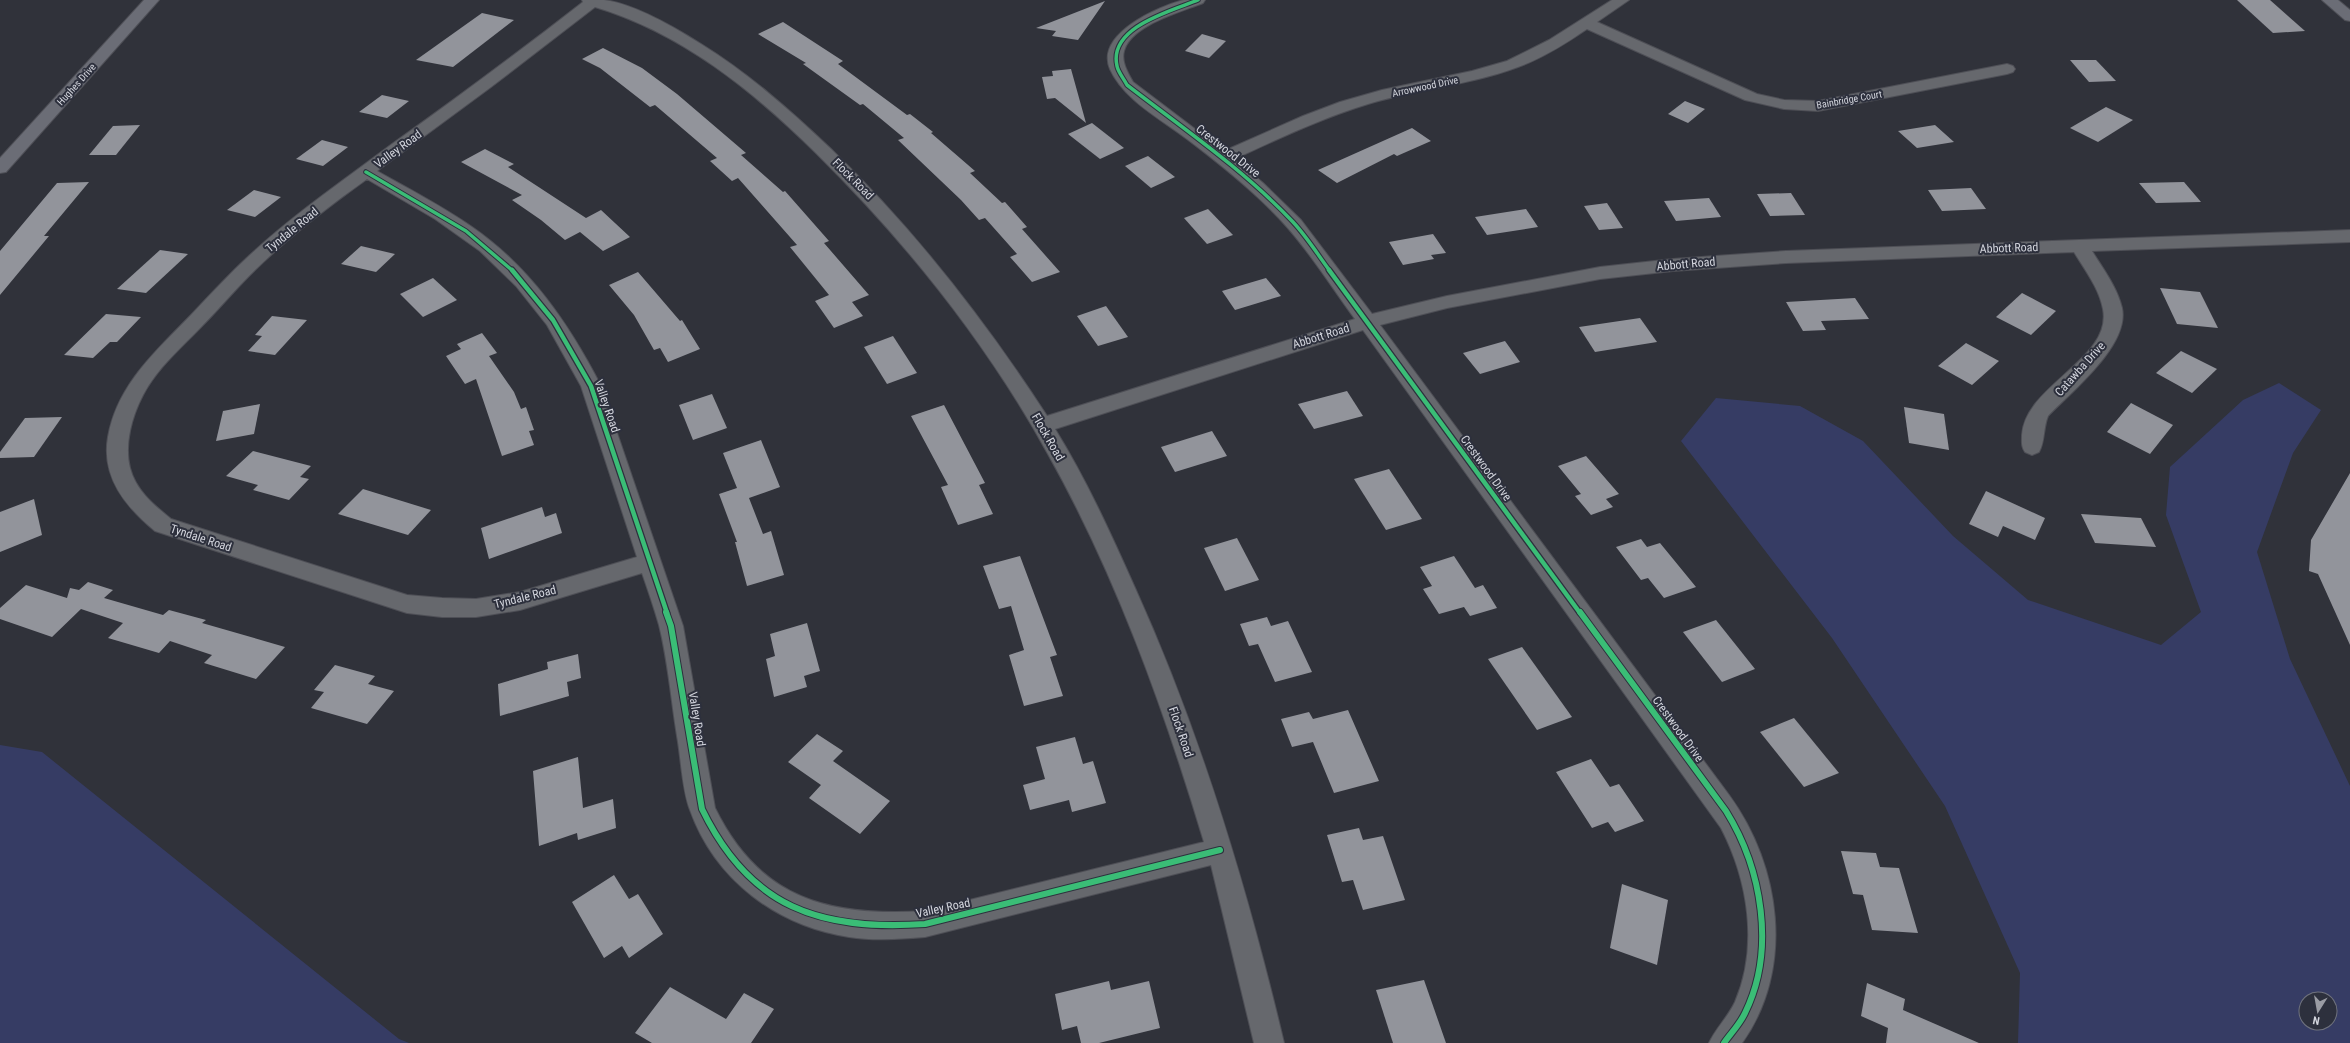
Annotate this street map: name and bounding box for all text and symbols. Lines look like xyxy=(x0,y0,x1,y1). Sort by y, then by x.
street label: Hughes Drive xyxy=(55,61,98,107)
street label: Arrowwood Drive xyxy=(1391,74,1459,99)
street label: Bainbridge Court xyxy=(1815,88,1883,111)
street label: Crestwood Drive xyxy=(1193,122,1263,181)
street label: Valley Road xyxy=(372,127,424,171)
street label: Flock Road xyxy=(830,156,876,202)
street label: Tyndale Road xyxy=(263,205,321,255)
street label: Abbott Road xyxy=(1979,240,2039,256)
street label: Abbott Road xyxy=(1656,254,1716,274)
street label: Abbott Road xyxy=(1291,321,1351,351)
street label: Catawba Drive xyxy=(2052,339,2108,399)
street label: Valley Road xyxy=(591,378,623,434)
street label: Flock Road xyxy=(1029,411,1067,463)
street label: Crestwood Drive xyxy=(1458,433,1515,504)
street label: Tyndale Road xyxy=(169,522,233,554)
street label: Tyndale Road xyxy=(492,583,558,611)
street label: Valley Road xyxy=(686,691,708,747)
street label: Crestwood Drive xyxy=(1650,694,1707,765)
street label: Flock Road xyxy=(1166,705,1196,759)
street label: Valley Road xyxy=(915,895,971,921)
north arrow xyxy=(2298,991,2338,1031)
text: N xyxy=(2311,1013,2321,1027)

